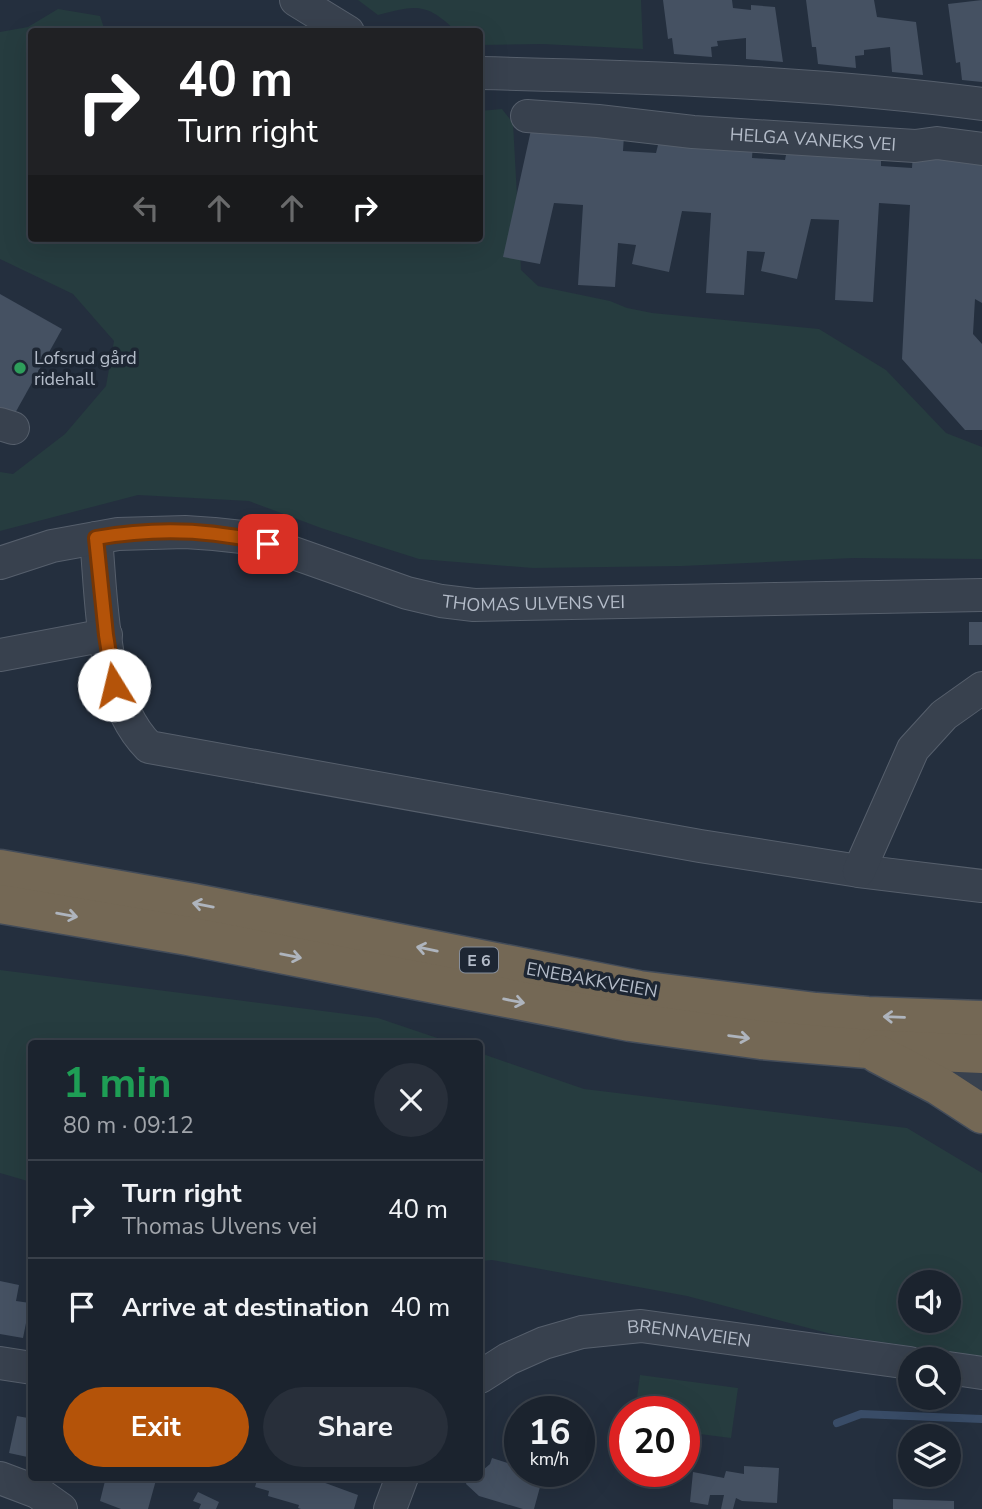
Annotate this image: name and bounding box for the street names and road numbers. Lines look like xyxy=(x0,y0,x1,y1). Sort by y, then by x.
street label: HELGA VANEKS VEI xyxy=(729,122,897,157)
street label: THOMAS ULVENS VEI xyxy=(441,589,625,618)
road number: E 6 xyxy=(460,948,498,972)
street label: ENEBAKKVEIEN xyxy=(524,957,660,1003)
street label: BRENNAVEIEN xyxy=(626,1314,752,1353)

